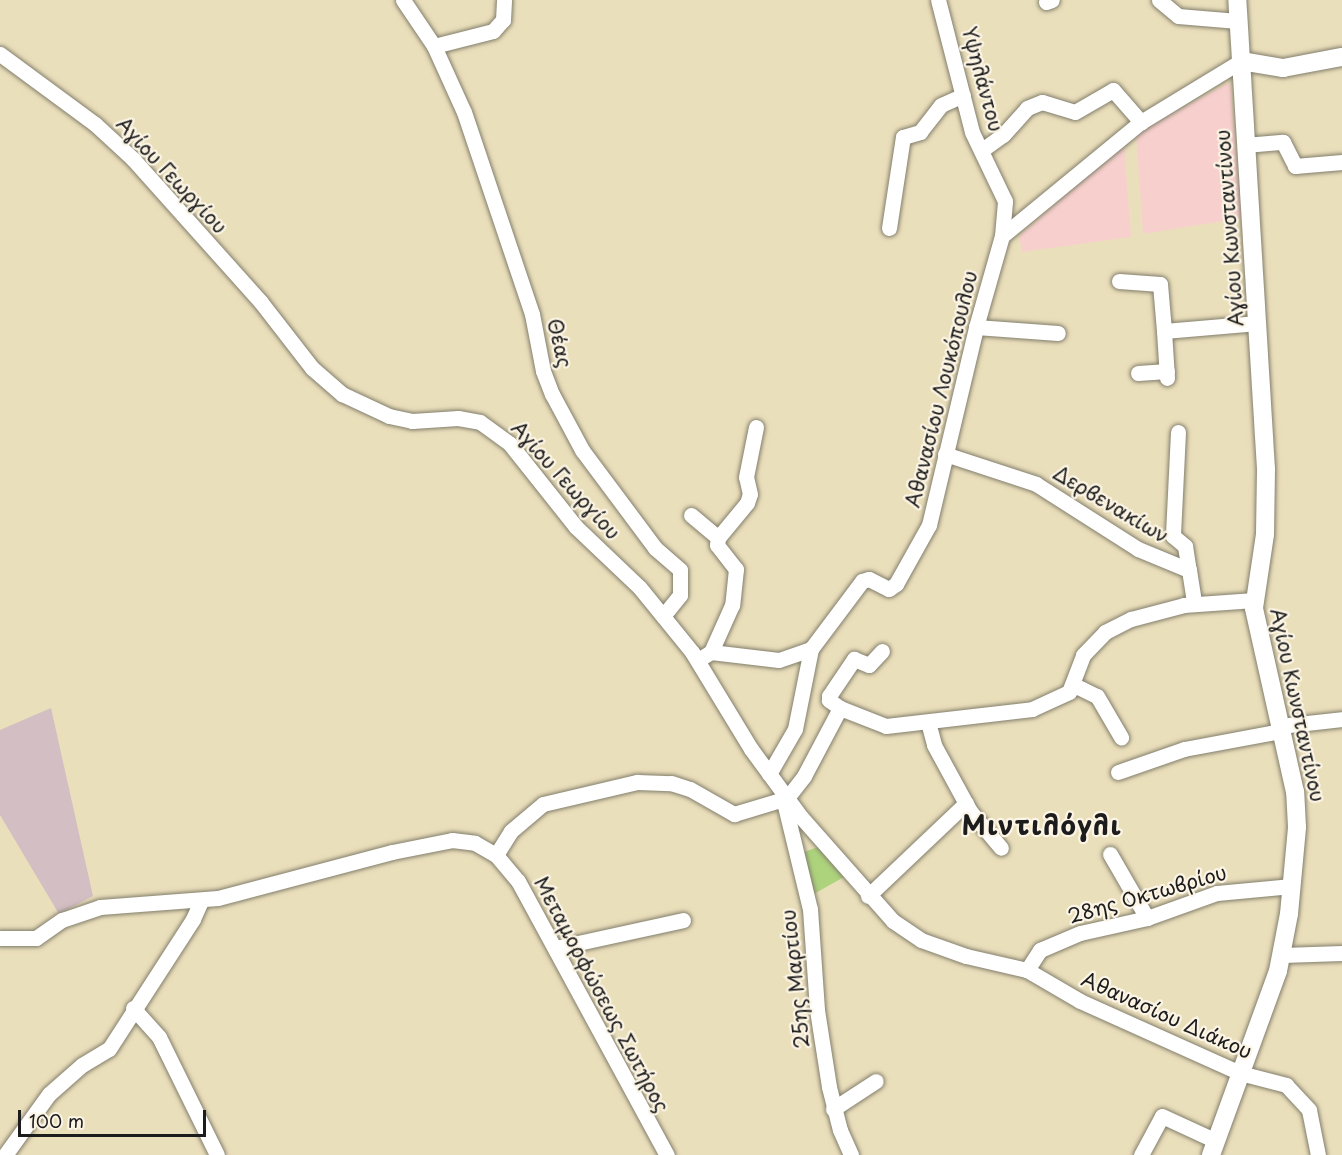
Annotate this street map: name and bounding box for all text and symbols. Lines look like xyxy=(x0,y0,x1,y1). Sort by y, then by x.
street label: Υψηλάντου xyxy=(957,24,1009,134)
street label: Αγίου Γεωργίου xyxy=(112,112,232,238)
street label: Αγίου Κωνσταντίνου xyxy=(1210,129,1248,327)
street label: Αθανασίου Λουκόπουλου xyxy=(900,268,982,510)
street label: Θέας xyxy=(543,316,577,370)
street label: Αγίου Γεωργίου xyxy=(506,416,626,544)
street label: Δερβενακίων xyxy=(1049,460,1173,548)
street label: Αγίου Κωνσταντίνου xyxy=(1266,606,1330,804)
district label: Μιντιλόγλι xyxy=(963,809,1121,841)
street label: 28ης Οκτωβρίου xyxy=(1064,860,1230,928)
street label: Μεταμορφώσεως Σωτήρος xyxy=(530,873,674,1115)
street label: 25ης Μαρτίου xyxy=(776,908,814,1050)
street label: Αθανασίου Διάκου xyxy=(1079,967,1255,1063)
scale bar xyxy=(21,1098,208,1136)
text: 100 m xyxy=(29,1107,84,1134)

